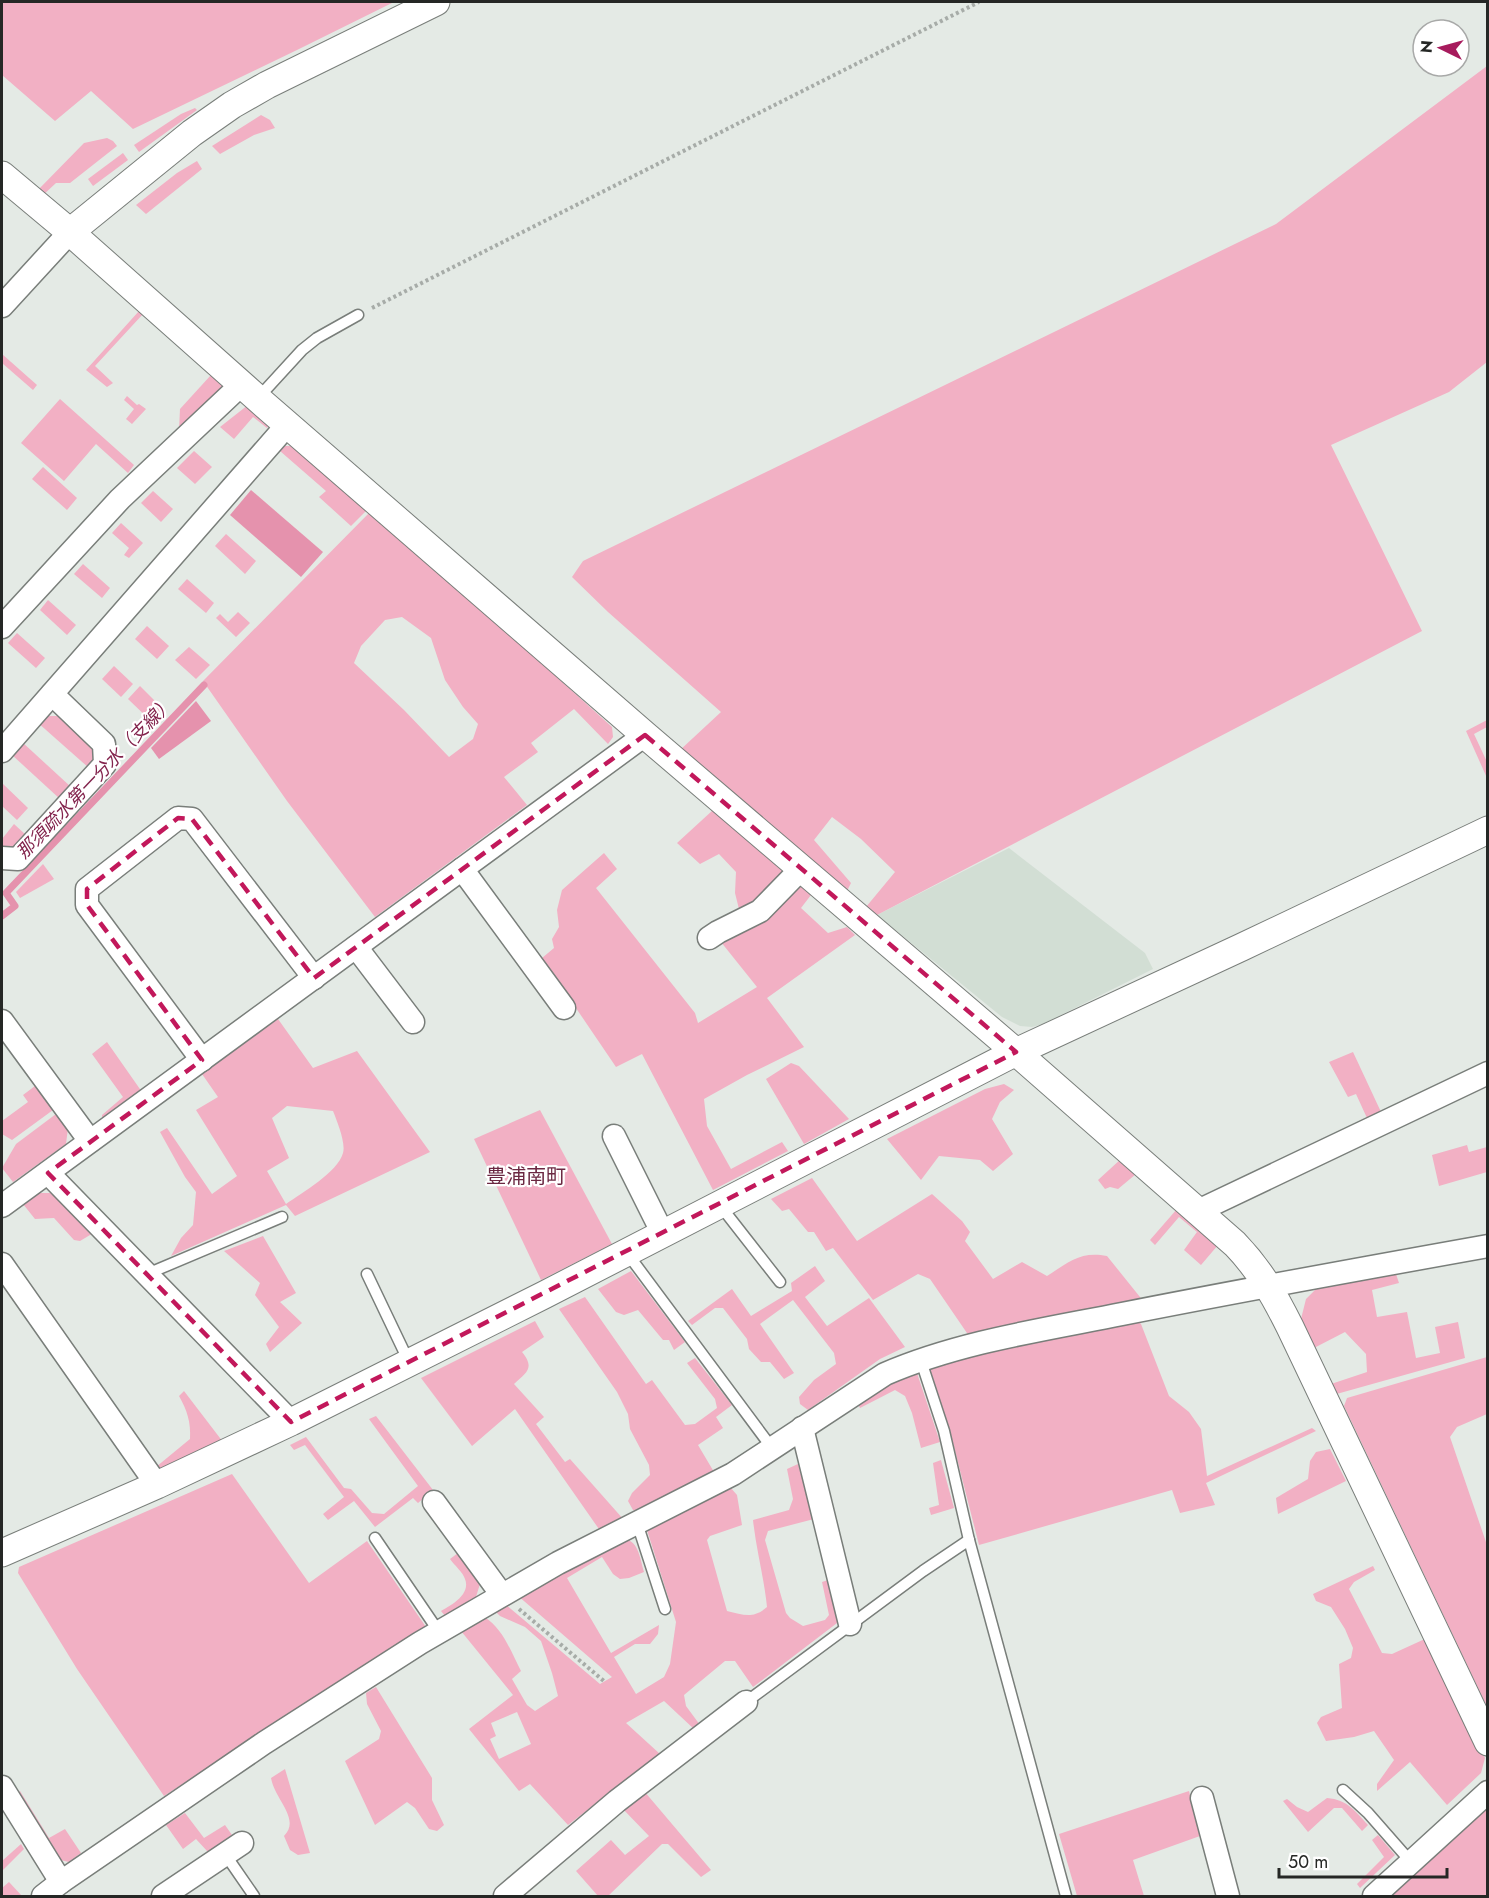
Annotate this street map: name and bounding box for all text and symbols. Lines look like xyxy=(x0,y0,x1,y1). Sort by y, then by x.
north arrow xyxy=(1411,18,1471,78)
text: N xyxy=(1415,39,1439,54)
water label: 那須疏水第一分水（支線） xyxy=(11,691,179,865)
district label: 豊浦南町 xyxy=(486,1162,566,1191)
scale bar xyxy=(1279,1841,1447,1879)
text: 50 m xyxy=(1288,1849,1328,1875)

